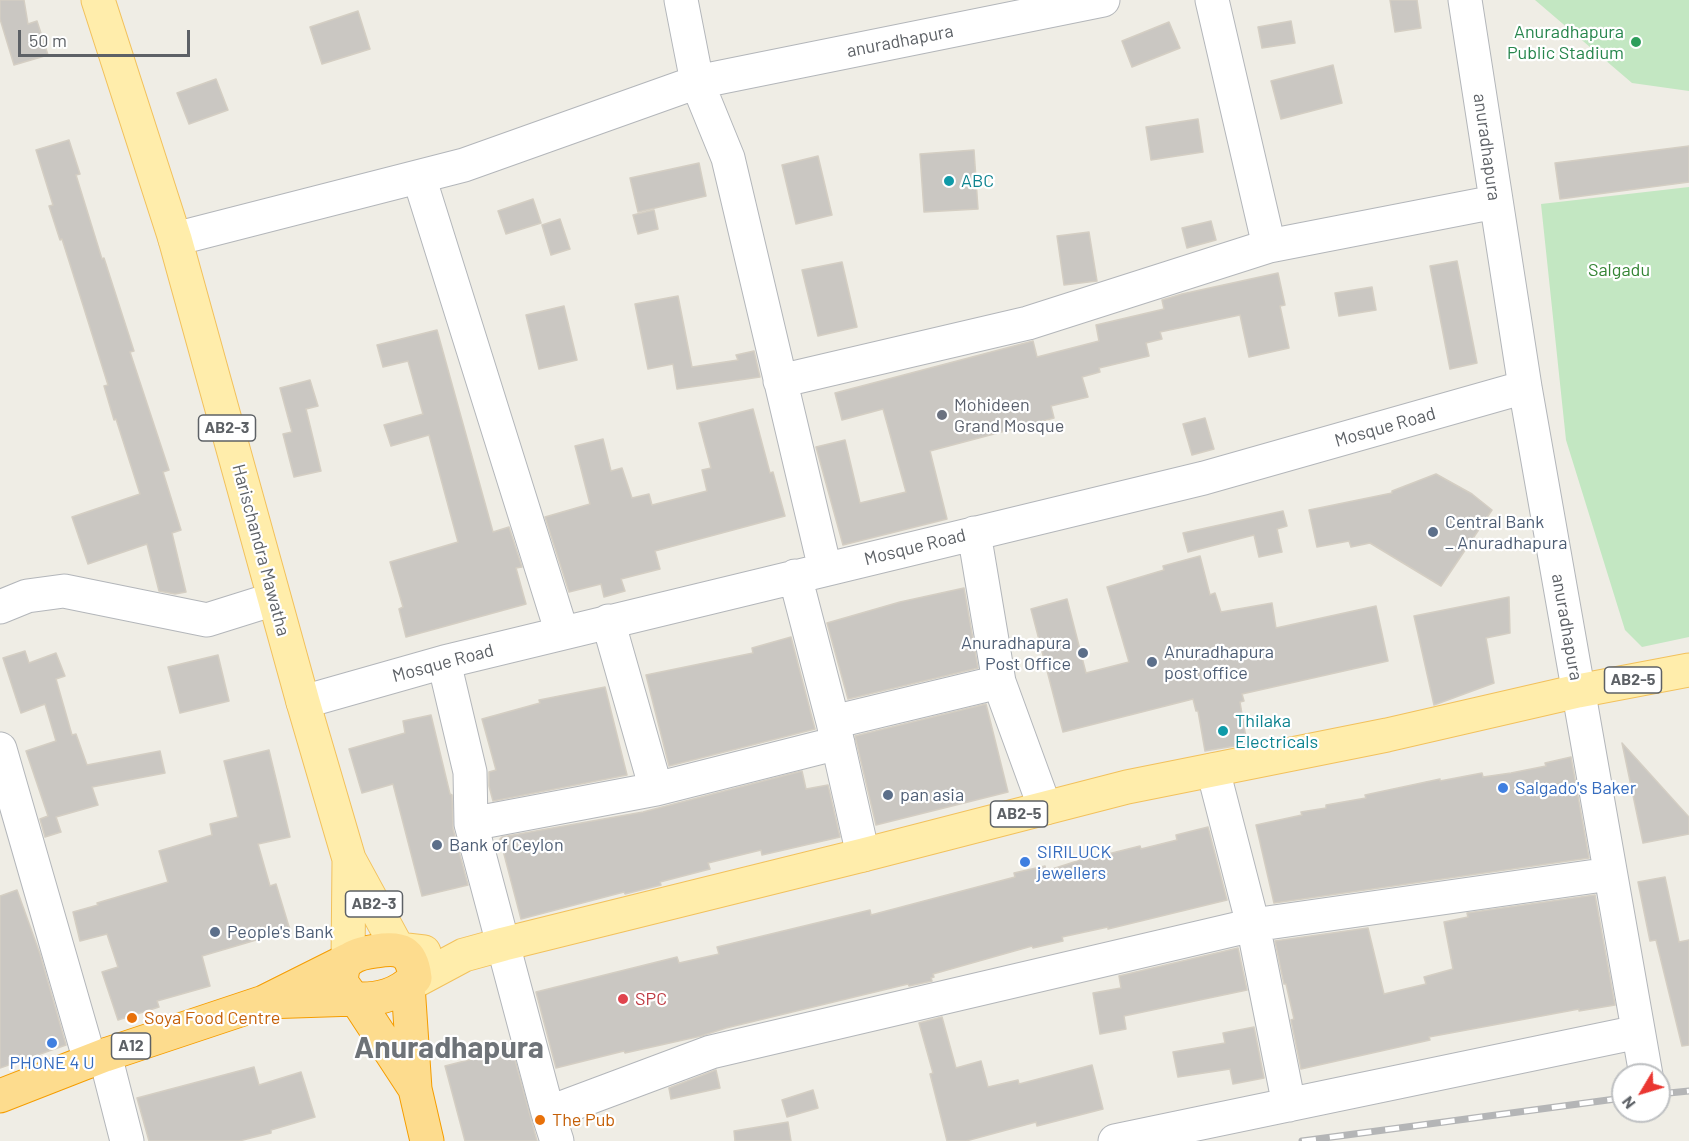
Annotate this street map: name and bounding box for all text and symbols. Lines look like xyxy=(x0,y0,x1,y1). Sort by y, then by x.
scale bar xyxy=(21,18,194,56)
street label: anuradhapura xyxy=(845,20,955,62)
place label: Anuradhapura Public Stadium xyxy=(1507,21,1624,63)
text: 50 m xyxy=(29,29,67,51)
marker: Anuradhapura Public Stadium xyxy=(1629,35,1643,49)
street label: anuradhapura xyxy=(1469,92,1505,202)
place label: ABC xyxy=(961,170,994,192)
marker: ABC xyxy=(942,174,956,188)
park label: Salgadu xyxy=(1588,259,1650,281)
place label: Mohideen Grand Mosque xyxy=(954,394,1064,436)
street label: Mosque Road xyxy=(1332,402,1438,452)
marker: Mohideen Grand Mosque xyxy=(935,408,949,422)
road number: AB2-3 xyxy=(198,415,256,441)
street label: Harischandra Mawatha xyxy=(228,462,294,638)
place label: Central Bank _ Anuradhapura xyxy=(1445,511,1567,554)
street label: Mosque Road xyxy=(862,524,968,570)
marker: Central Bank _ Anuradhapura xyxy=(1426,525,1440,539)
street label: anuradhapura xyxy=(1547,572,1587,682)
place label: Anuradhapura Post Office xyxy=(961,632,1071,674)
street label: Mosque Road xyxy=(390,639,496,687)
place label: Anuradhapura post office xyxy=(1164,641,1274,684)
marker: Anuradhapura Post Office xyxy=(1076,646,1090,660)
marker: Anuradhapura post office xyxy=(1145,655,1159,669)
road number: AB2-5 xyxy=(1604,667,1662,693)
place label: Thilaka Electricals xyxy=(1235,710,1318,752)
marker: Thilaka Electricals xyxy=(1216,724,1230,738)
place label: Salgado's Baker xyxy=(1515,777,1636,799)
marker: Salgado's Baker xyxy=(1496,781,1510,795)
place label: pan asia xyxy=(900,784,964,806)
marker: pan asia xyxy=(881,788,895,802)
road number: AB2-5 xyxy=(990,801,1048,827)
place label: Bank of Ceylon xyxy=(449,834,564,856)
marker: Bank of Ceylon xyxy=(430,838,444,852)
place label: SIRILUCK jewellers xyxy=(1037,841,1111,884)
marker: SIRILUCK jewellers xyxy=(1018,855,1032,869)
road number: AB2-3 xyxy=(346,891,403,917)
place label: People's Bank xyxy=(227,921,333,943)
marker: People's Bank xyxy=(208,925,222,939)
place label: SPC xyxy=(635,988,667,1010)
marker: SPC xyxy=(616,992,630,1006)
place label: Soya Food Centre xyxy=(144,1007,280,1029)
marker: Soya Food Centre xyxy=(125,1011,139,1025)
district label: Anuradhapura xyxy=(354,1030,544,1066)
road number: A12 xyxy=(112,1033,150,1059)
marker: PHONE 4 U xyxy=(45,1036,59,1050)
place label: PHONE 4 U xyxy=(9,1052,95,1074)
north arrow xyxy=(1611,1063,1671,1123)
text: N xyxy=(1617,1093,1639,1113)
place label: The Pub xyxy=(552,1109,615,1131)
marker: The Pub xyxy=(533,1113,547,1127)

